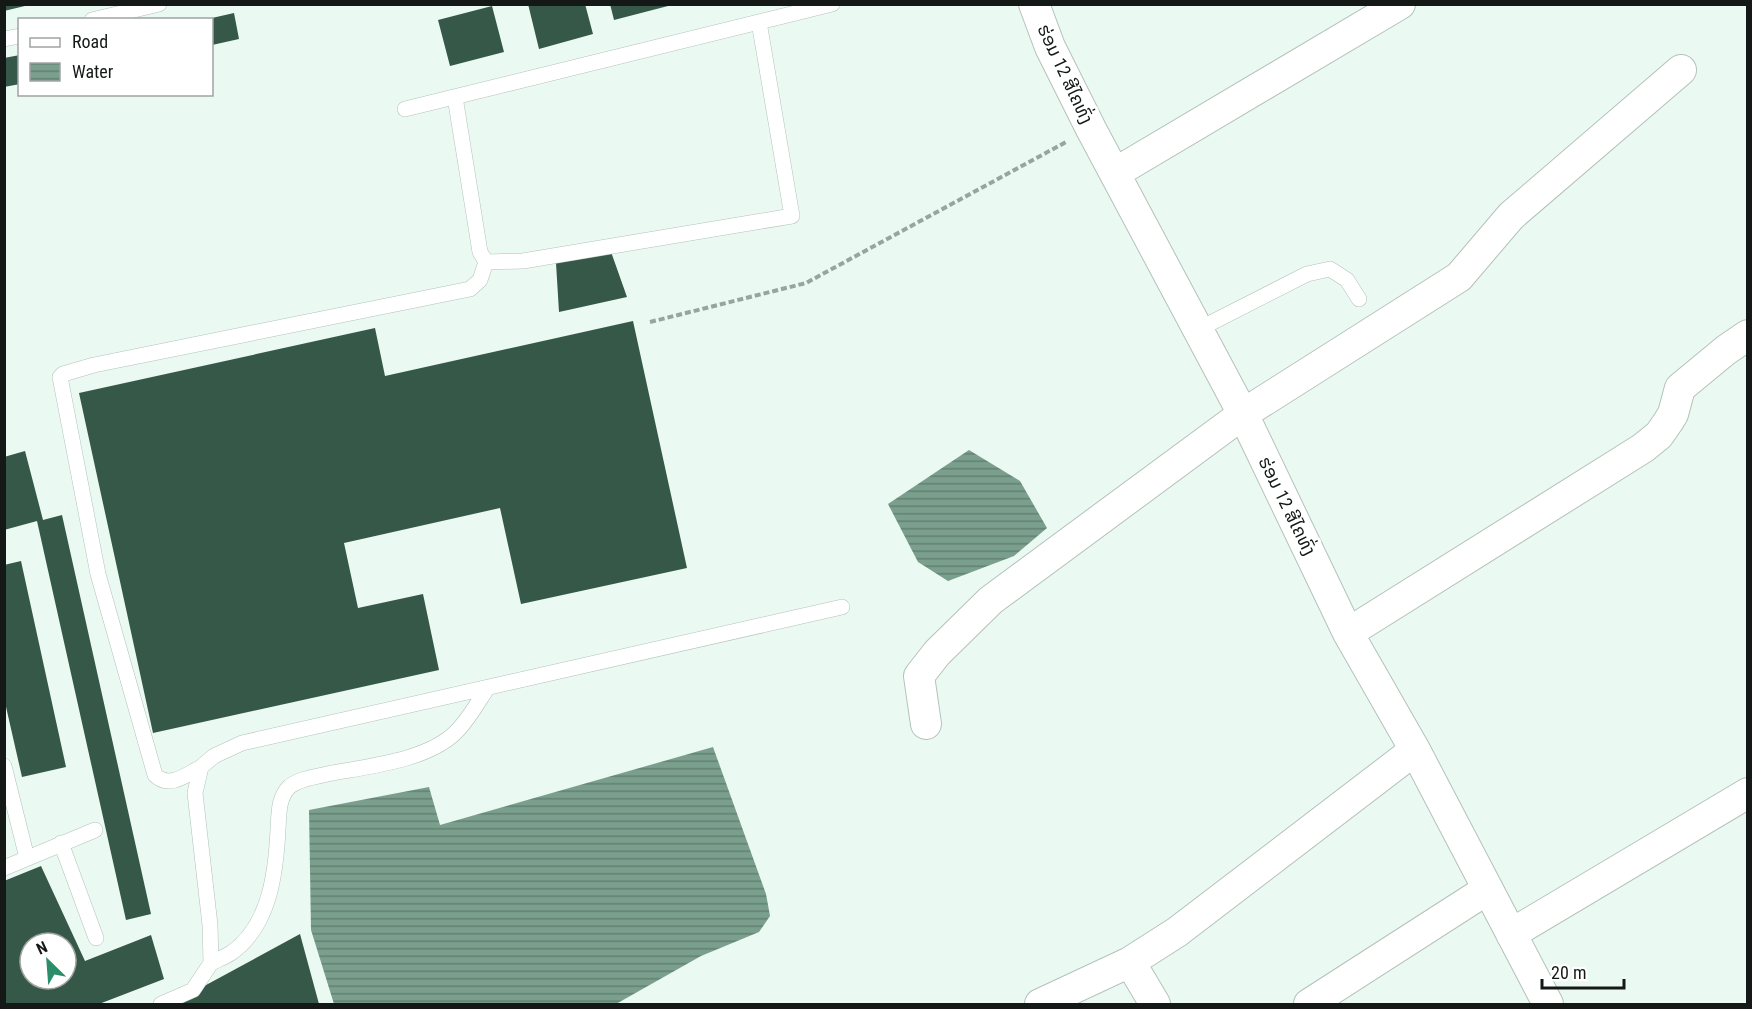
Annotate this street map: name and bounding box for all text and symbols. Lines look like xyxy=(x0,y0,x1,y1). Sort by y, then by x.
legend xyxy=(18,18,213,96)
street label: ຮ່ອມ 12 ສີໄຄທົ່ງ xyxy=(1033,20,1099,127)
text: Road xyxy=(72,31,108,52)
text: Water xyxy=(72,61,114,82)
street label: ຮ່ອມ 12 ສີໄຄທົ່ງ xyxy=(1254,452,1322,559)
north arrow xyxy=(18,931,78,991)
text: N xyxy=(33,937,50,959)
scale bar xyxy=(1542,952,1624,990)
text: 20 m xyxy=(1551,962,1586,983)

